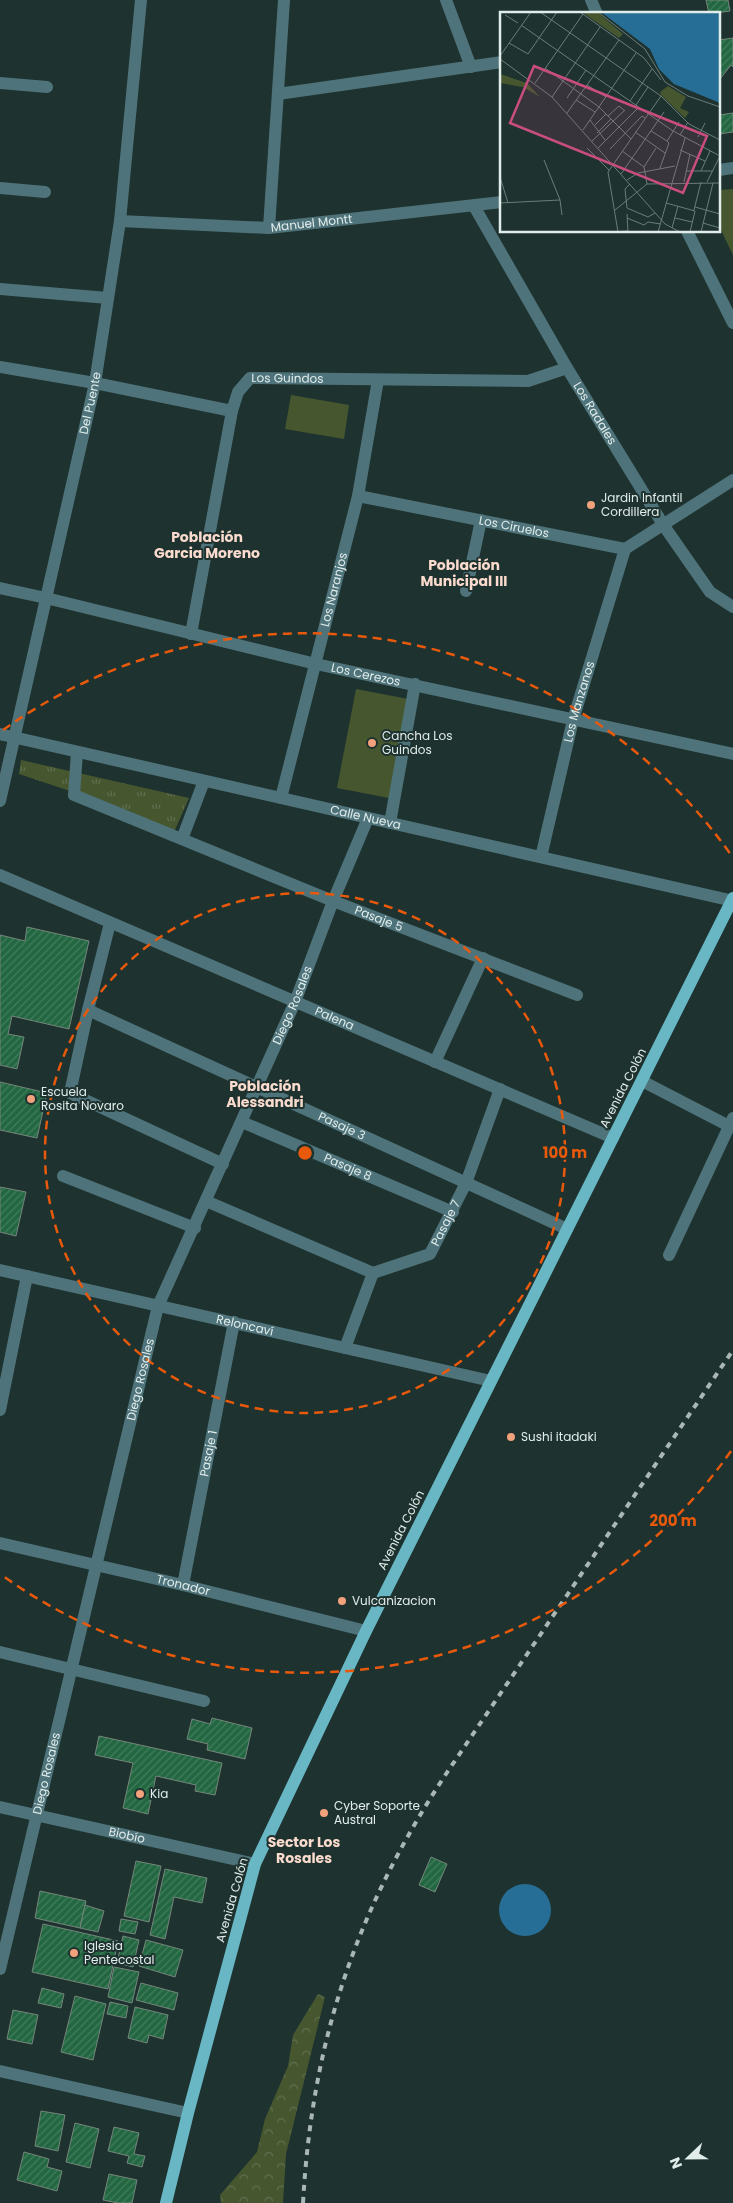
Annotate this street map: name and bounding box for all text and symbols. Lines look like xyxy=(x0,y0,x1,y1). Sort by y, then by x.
inset map xyxy=(500,12,720,232)
street label: Manuel Montt xyxy=(270,210,353,236)
street label: Los Guindos xyxy=(251,369,324,387)
street label: Del Puente xyxy=(75,371,105,436)
street label: Los Radales xyxy=(570,379,621,448)
place label: Jardin Infantil Cordillera xyxy=(601,489,683,520)
marker: Jardin Infantil Cordillera xyxy=(585,499,597,511)
street label: Los Ciruelos xyxy=(478,511,551,542)
district label: Población Garcia Moreno xyxy=(154,527,260,563)
street label: Los Naranjos xyxy=(316,551,351,629)
district label: Población Municipal III xyxy=(421,555,507,591)
street label: Los Cerezos xyxy=(330,659,402,690)
street label: Los Manzanos xyxy=(559,659,598,744)
place label: Cancha Los Guindos xyxy=(382,727,452,758)
marker: Cancha Los Guindos xyxy=(366,737,378,749)
street label: Calle Nueva xyxy=(329,800,403,833)
street label: Pasaje 5 xyxy=(352,901,406,935)
street label: Diego Rosales xyxy=(268,963,316,1047)
street label: Palena xyxy=(312,1002,357,1034)
street label: Avenida Colón xyxy=(595,1045,650,1131)
district label: Población Alessandri xyxy=(226,1076,304,1112)
place label: Escuela Rosita Novaro xyxy=(41,1083,124,1114)
marker: Escuela Rosita Novaro xyxy=(25,1093,37,1105)
street label: Pasaje 3 xyxy=(316,1107,368,1144)
text: 100 m xyxy=(543,1142,587,1163)
centre of rings xyxy=(296,1144,314,1162)
street label: Pasaje 8 xyxy=(321,1149,375,1184)
street label: Pasaje 7 xyxy=(427,1196,464,1249)
street label: Reloncaví xyxy=(215,1310,275,1340)
street label: Diego Rosales xyxy=(122,1337,158,1422)
place label: Sushi itadaki xyxy=(521,1428,597,1445)
street label: Pasaje 1 xyxy=(195,1429,221,1478)
marker: Sushi itadaki xyxy=(505,1431,517,1443)
street label: Avenida Colón xyxy=(373,1487,428,1573)
text: 200 m xyxy=(649,1510,697,1531)
street label: Tronador xyxy=(155,1570,212,1600)
place label: Vulcanizacion xyxy=(352,1592,436,1609)
marker: Vulcanizacion xyxy=(336,1595,348,1607)
street label: Diego Rosales xyxy=(28,1731,64,1816)
place label: Kia xyxy=(150,1785,168,1802)
marker: Kia xyxy=(134,1788,146,1800)
place label: Cyber Soporte Austral xyxy=(334,1797,420,1828)
marker: Cyber Soporte Austral xyxy=(318,1807,330,1819)
street label: Biobío xyxy=(107,1823,147,1847)
district label: Sector Los Rosales xyxy=(268,1832,341,1868)
street label: Avenida Colón xyxy=(211,1855,252,1944)
place label: Iglesia Pentecostal xyxy=(84,1937,155,1968)
marker: Iglesia Pentecostal xyxy=(68,1947,80,1959)
north arrow xyxy=(663,2133,713,2183)
text: N xyxy=(665,2154,687,2171)

